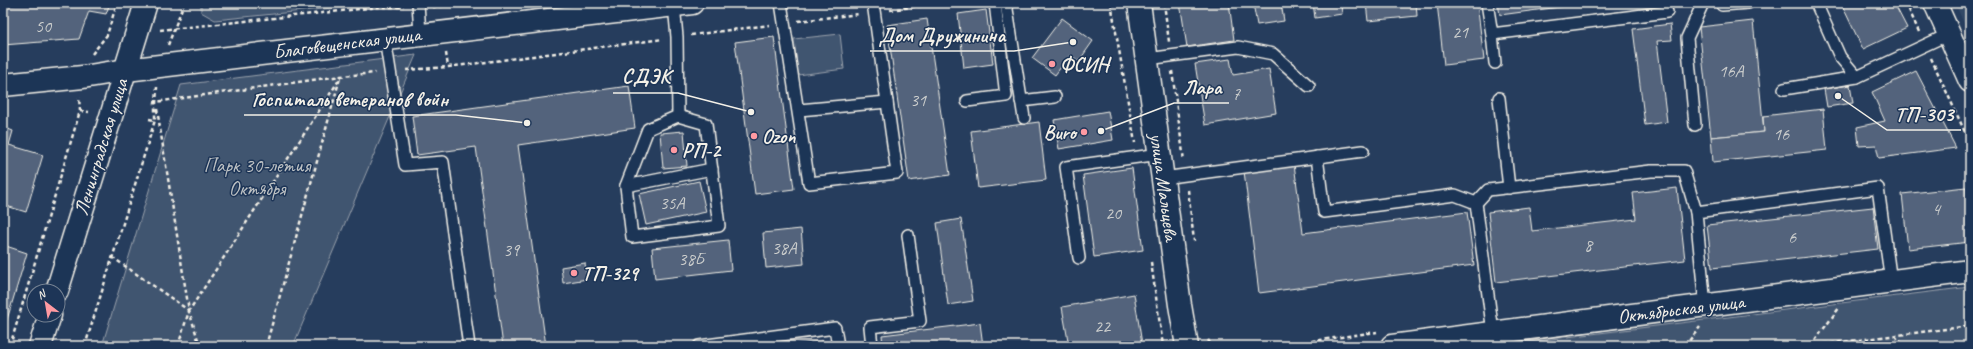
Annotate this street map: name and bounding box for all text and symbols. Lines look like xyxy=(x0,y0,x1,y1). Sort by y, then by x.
house number: 50 xyxy=(35,15,53,37)
callout: Дом Дружинина xyxy=(870,18,1014,51)
street label: Благовещенская улица xyxy=(272,21,424,64)
house number: 21 xyxy=(1452,21,1469,43)
text: Дом Дружинина xyxy=(878,22,1007,49)
place label: ФСИН xyxy=(1060,52,1112,77)
marker: ФСИН xyxy=(1047,59,1057,69)
callout: СДЭК xyxy=(613,60,678,93)
house number: 16А xyxy=(1718,60,1745,82)
text: СДЭК xyxy=(622,63,674,89)
callout: Лара xyxy=(1174,70,1229,103)
street label: Ленинградская улица xyxy=(68,74,134,218)
text: Лара xyxy=(1182,74,1224,100)
callout: Госпиталь ветеранов войн xyxy=(244,82,456,115)
house number: 7 xyxy=(1232,83,1241,105)
text: Госпиталь ветеранов войн xyxy=(252,86,450,112)
house number: 31 xyxy=(910,89,927,111)
callout: ТП-303 xyxy=(1887,97,1961,130)
text: ТП-303 xyxy=(1895,101,1956,127)
place label: Buro xyxy=(1044,120,1078,145)
house number: 16 xyxy=(1773,123,1790,145)
place label: Ozon xyxy=(762,124,796,149)
marker: Buro xyxy=(1079,127,1089,137)
marker: Ozon xyxy=(749,131,759,141)
street label: улица Мальцева xyxy=(1144,131,1184,244)
place label: РП-2 xyxy=(682,138,722,163)
marker: РП-2 xyxy=(669,145,679,155)
park label: Парк 30-летия Октября xyxy=(204,153,312,201)
house number: 35А xyxy=(659,192,686,214)
house number: 4 xyxy=(1932,198,1942,220)
house number: 20 xyxy=(1105,202,1123,224)
house number: 6 xyxy=(1788,226,1797,248)
house number: 8 xyxy=(1584,234,1594,256)
house number: 38А xyxy=(771,237,798,259)
house number: 39 xyxy=(503,239,521,261)
house number: 38Б xyxy=(678,248,707,270)
place label: ТП-329 xyxy=(582,261,640,286)
marker: ТП-329 xyxy=(569,268,579,278)
north arrow xyxy=(26,283,66,323)
text: N xyxy=(34,286,49,302)
street label: Октябрьская улица xyxy=(1616,289,1748,329)
house number: 22 xyxy=(1094,315,1112,337)

